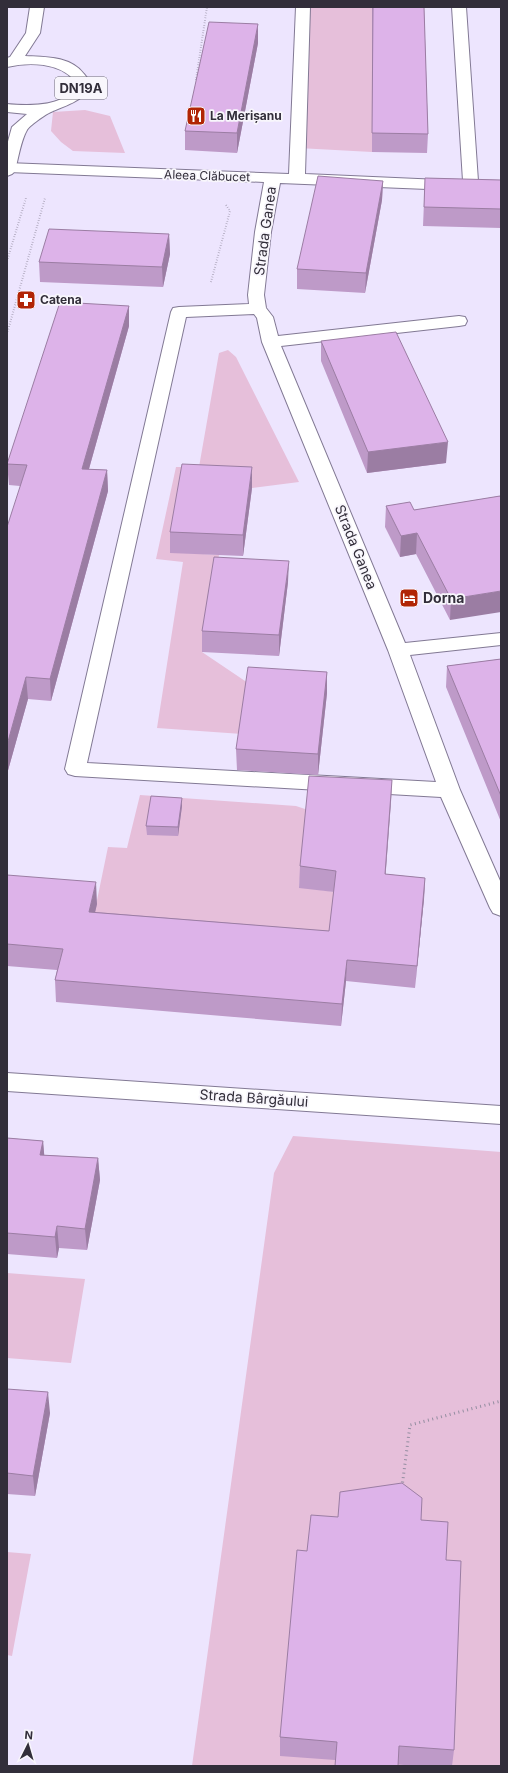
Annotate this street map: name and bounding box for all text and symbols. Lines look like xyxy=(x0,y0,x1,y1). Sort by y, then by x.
road number: DN19A xyxy=(55,77,107,99)
restaurant icon: La Merișanu xyxy=(185,105,207,127)
place label: La Merișanu xyxy=(210,108,282,123)
street label: Aleea Clăbucet xyxy=(164,167,250,184)
street label: Strada Ganea xyxy=(250,185,279,277)
pharmacy icon: Catena xyxy=(15,289,37,311)
place label: Catena xyxy=(40,292,82,307)
street label: Strada Ganea xyxy=(332,502,381,592)
hotel icon: Dorna xyxy=(398,587,420,609)
place label: Dorna xyxy=(423,589,464,606)
street label: Strada Bârgăului xyxy=(199,1085,309,1110)
north arrow xyxy=(8,1725,48,1765)
text: N xyxy=(24,1728,34,1742)

